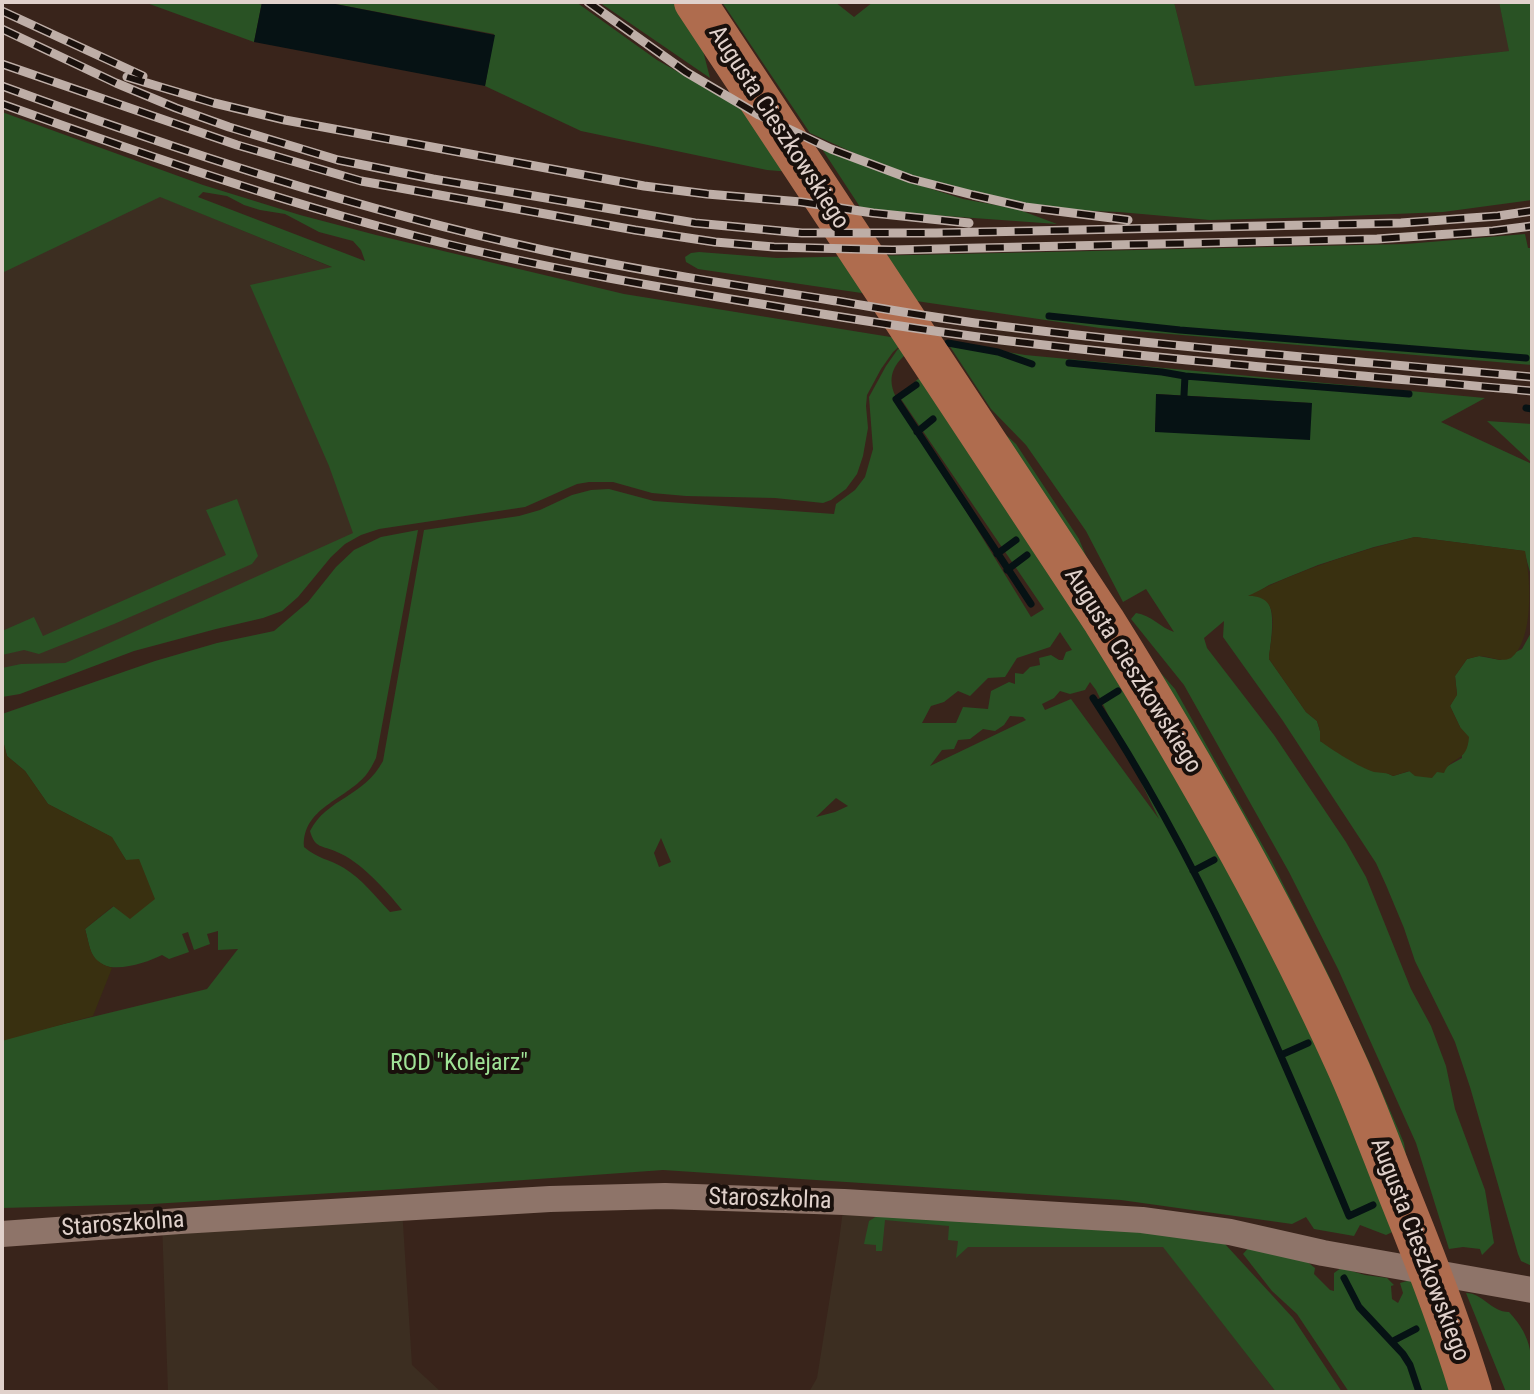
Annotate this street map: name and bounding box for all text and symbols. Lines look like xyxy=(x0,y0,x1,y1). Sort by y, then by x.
street label: Augusta Cieszkowskiego xyxy=(702,21,854,235)
street label: Augusta Cieszkowskiego xyxy=(1057,563,1207,779)
park label: ROD "Kolejarz" xyxy=(390,1050,528,1078)
street label: Augusta Cieszkowskiego xyxy=(1363,1134,1475,1366)
street label: Staroszkolna xyxy=(708,1183,832,1217)
street label: Staroszkolna xyxy=(61,1206,185,1244)

